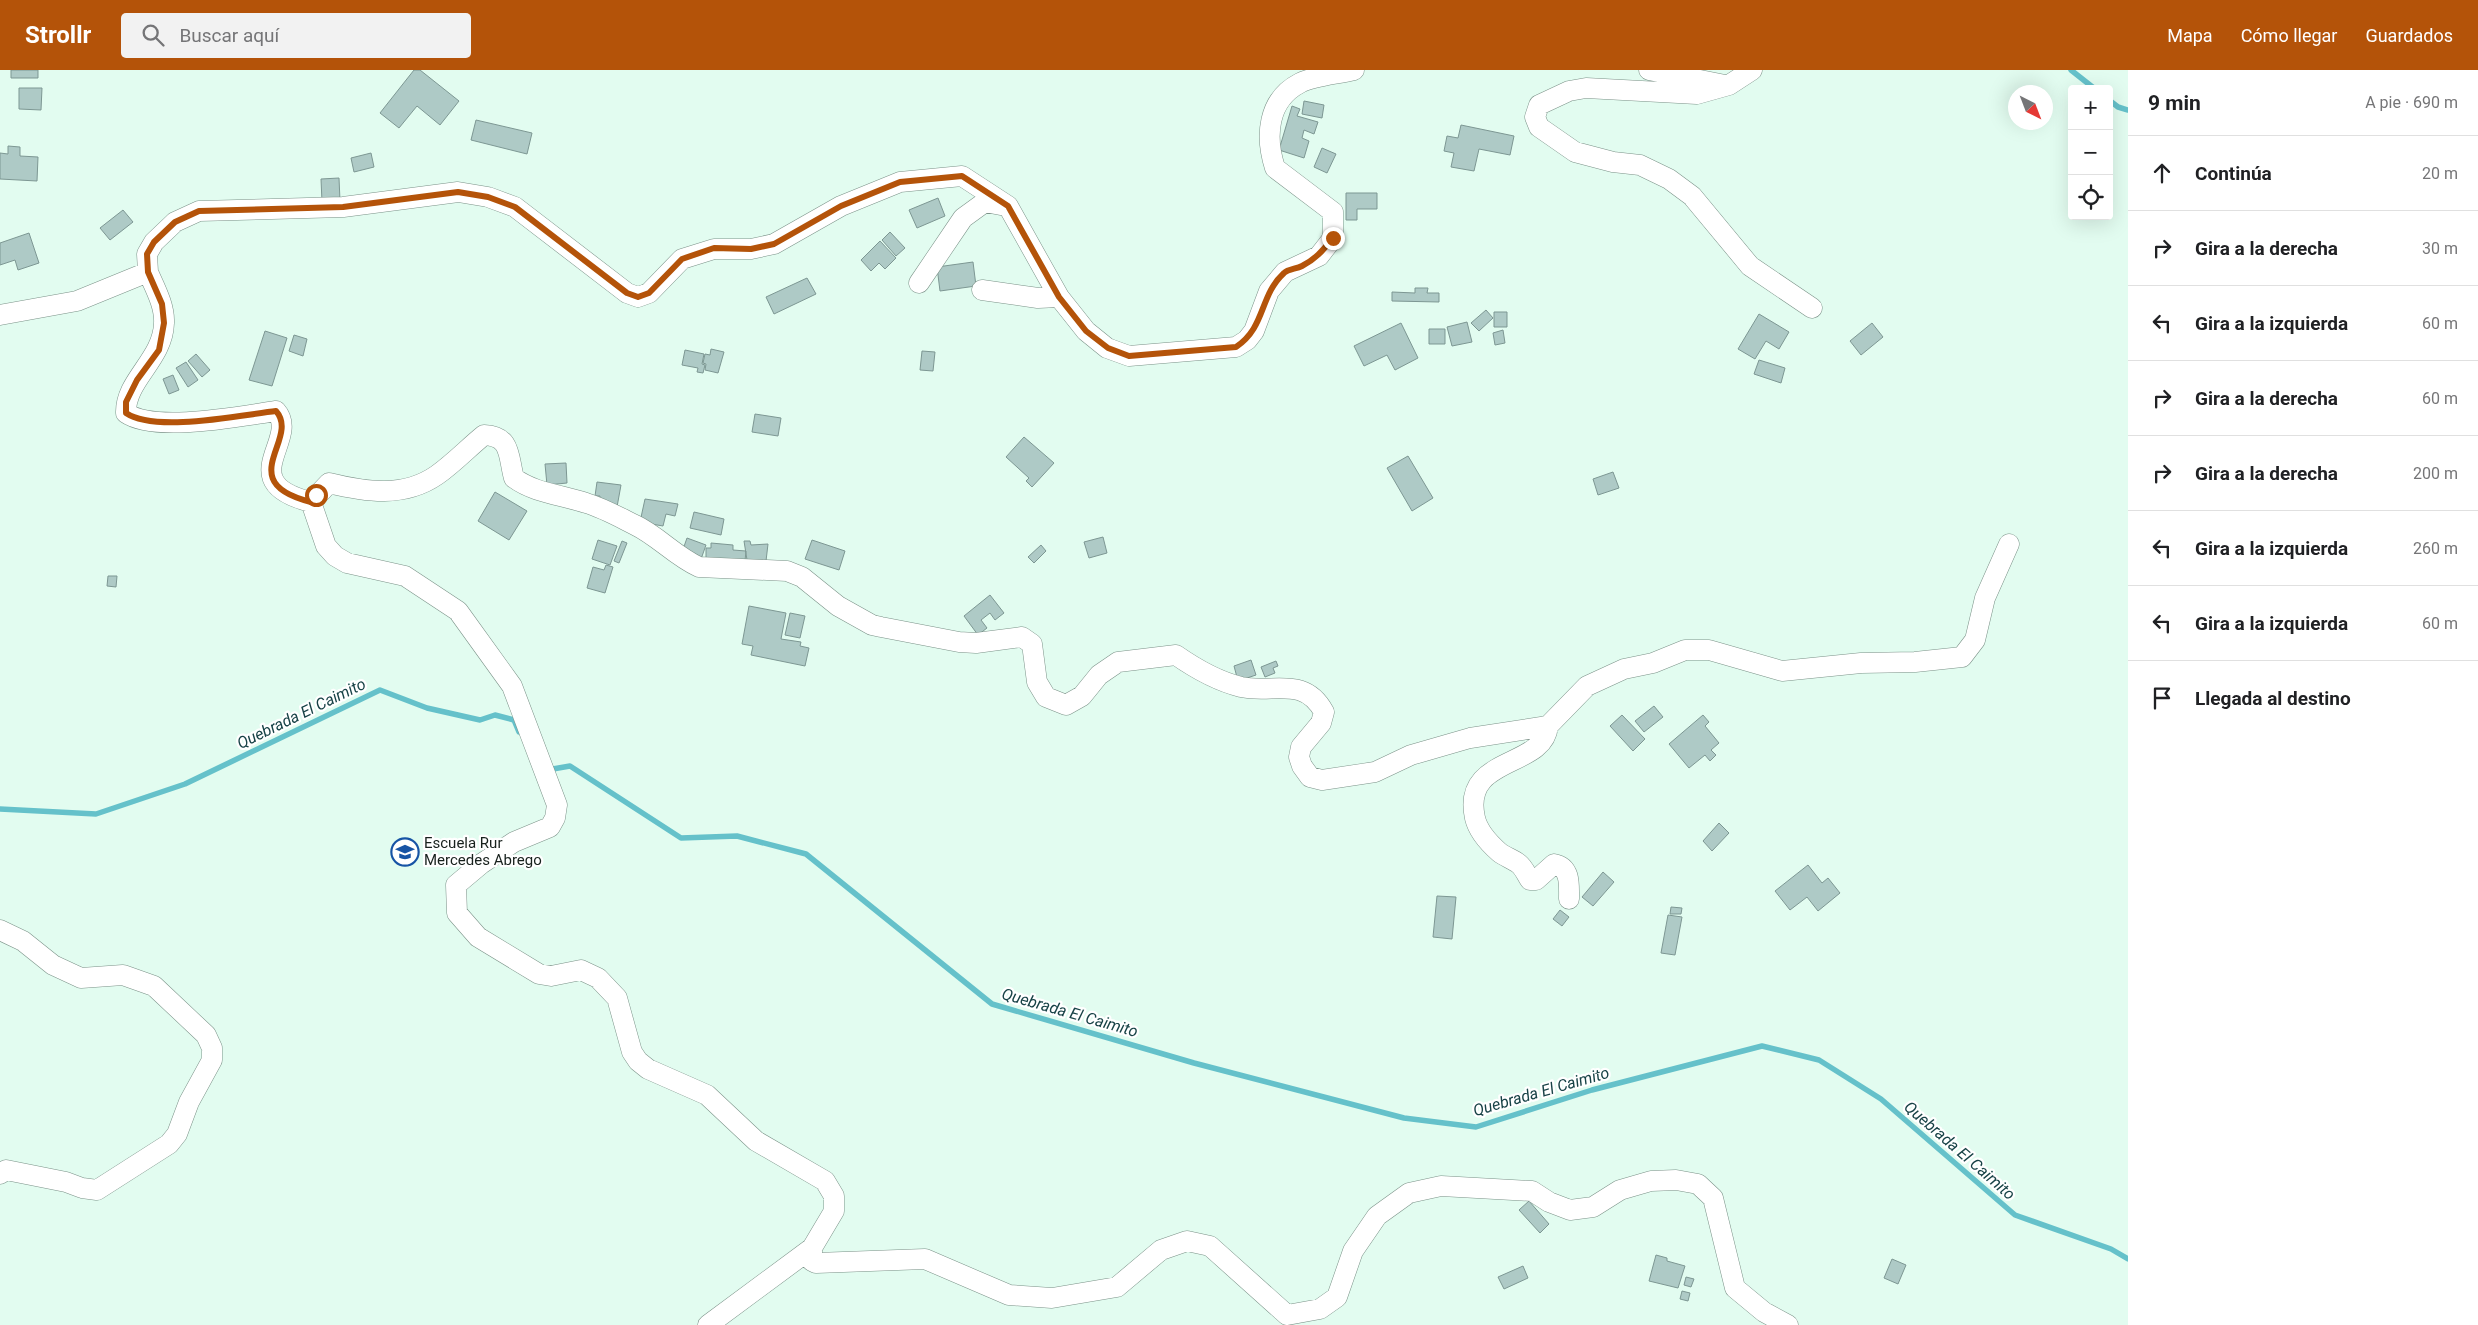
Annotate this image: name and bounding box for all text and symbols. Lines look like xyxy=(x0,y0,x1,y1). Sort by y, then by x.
search box xyxy=(121,13,471,58)
text: Strollr xyxy=(25,21,91,49)
icon: search xyxy=(139,21,167,49)
text: Buscar aquí xyxy=(179,24,279,47)
text: Mapa xyxy=(2167,25,2213,46)
text: Cómo llegar xyxy=(2241,25,2337,46)
text: Guardados xyxy=(2365,25,2453,46)
north arrow xyxy=(2008,85,2053,130)
map controls xyxy=(2068,85,2113,220)
button: + xyxy=(2068,85,2113,130)
text: 9 min xyxy=(2148,91,2201,115)
text: A pie · 690 m xyxy=(2365,93,2458,112)
button: − xyxy=(2068,130,2113,175)
icon: ahead xyxy=(2148,159,2176,187)
text: Continúa xyxy=(2195,162,2272,185)
text: 20 m xyxy=(2422,164,2458,183)
button: locate xyxy=(2068,175,2113,220)
route end xyxy=(1322,227,1345,250)
icon: right xyxy=(2148,234,2176,262)
text: Gira a la derecha xyxy=(2195,237,2338,260)
text: 30 m xyxy=(2422,239,2458,258)
icon: left xyxy=(2148,309,2176,337)
text: Gira a la izquierda xyxy=(2195,312,2348,335)
text: 60 m xyxy=(2422,314,2458,333)
icon: right xyxy=(2148,384,2176,412)
text: Gira a la derecha xyxy=(2195,387,2338,410)
text: 60 m xyxy=(2422,389,2458,408)
icon: right xyxy=(2148,459,2176,487)
text: Gira a la derecha xyxy=(2195,462,2338,485)
text: 200 m xyxy=(2413,464,2458,483)
route start xyxy=(305,484,328,507)
icon: left xyxy=(2148,534,2176,562)
text: Gira a la izquierda xyxy=(2195,537,2348,560)
text: 260 m xyxy=(2413,539,2458,558)
icon: left xyxy=(2148,609,2176,637)
text: Gira a la izquierda xyxy=(2195,612,2348,635)
text: 60 m xyxy=(2422,614,2458,633)
water label: Quebrada El Caimito xyxy=(234,674,369,753)
icon: arrive xyxy=(2148,684,2176,712)
text: Llegada al destino xyxy=(2195,687,2351,710)
place label: Escuela Rur Mercedes Abrego xyxy=(424,834,542,869)
school or university icon: Escuela Rur Mercedes Abrego xyxy=(390,837,420,867)
water label: Quebrada El Caimito xyxy=(1000,984,1140,1041)
water label: Quebrada El Caimito xyxy=(1471,1063,1612,1120)
water label: Quebrada El Caimito xyxy=(1900,1097,2019,1204)

